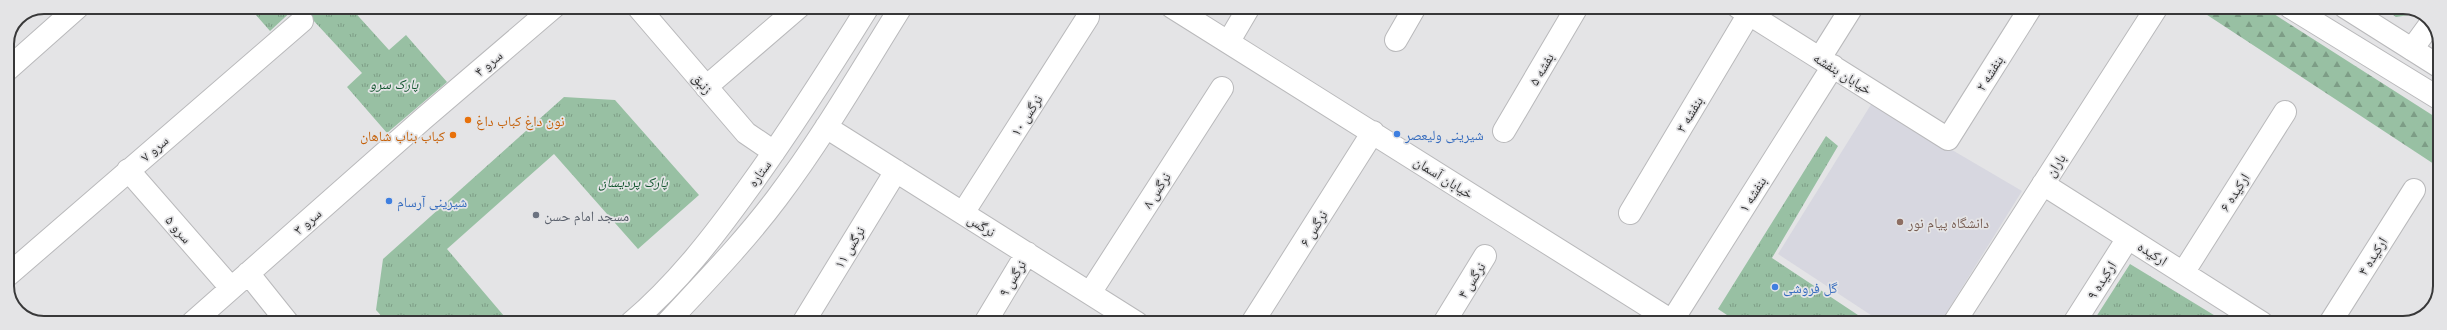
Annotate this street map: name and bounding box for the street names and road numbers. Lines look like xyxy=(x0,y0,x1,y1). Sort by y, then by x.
street label: سرو ۴ xyxy=(470,46,506,80)
street label: خیابان بنفشه xyxy=(1810,48,1876,98)
street label: بفشه ۵ xyxy=(1524,49,1558,89)
street label: بنفشه ۲ xyxy=(1971,51,2007,94)
street label: زنبق xyxy=(688,68,717,98)
street label: نرگس ۱۰ xyxy=(1006,91,1046,139)
street label: بنفشه ۳ xyxy=(1671,92,1707,136)
street label: سرو ۷ xyxy=(136,131,172,165)
street label: باران xyxy=(2040,150,2070,180)
street label: خیابان آسمان xyxy=(1411,151,1477,203)
street label: ستاره xyxy=(743,156,775,190)
street label: نرگس ۸ xyxy=(1137,168,1175,212)
street label: ارکیده ۶ xyxy=(2215,169,2253,215)
street label: بنفشه ۱ xyxy=(1734,172,1770,215)
street label: سرو ۳ xyxy=(289,204,325,238)
street label: نرگس ۶ xyxy=(1295,206,1332,250)
street label: نرگس xyxy=(964,209,1000,241)
street label: سرو ۵ xyxy=(162,211,196,247)
street label: نرگس ۱۱ xyxy=(829,222,869,271)
street label: ارکیده ۴ xyxy=(2353,233,2391,279)
street label: ارکیده xyxy=(2134,236,2172,270)
street label: نرگس ۹ xyxy=(994,256,1030,300)
street label: ارکیده ۹ xyxy=(2082,257,2120,303)
street label: نرگس ۴ xyxy=(1453,258,1490,302)

